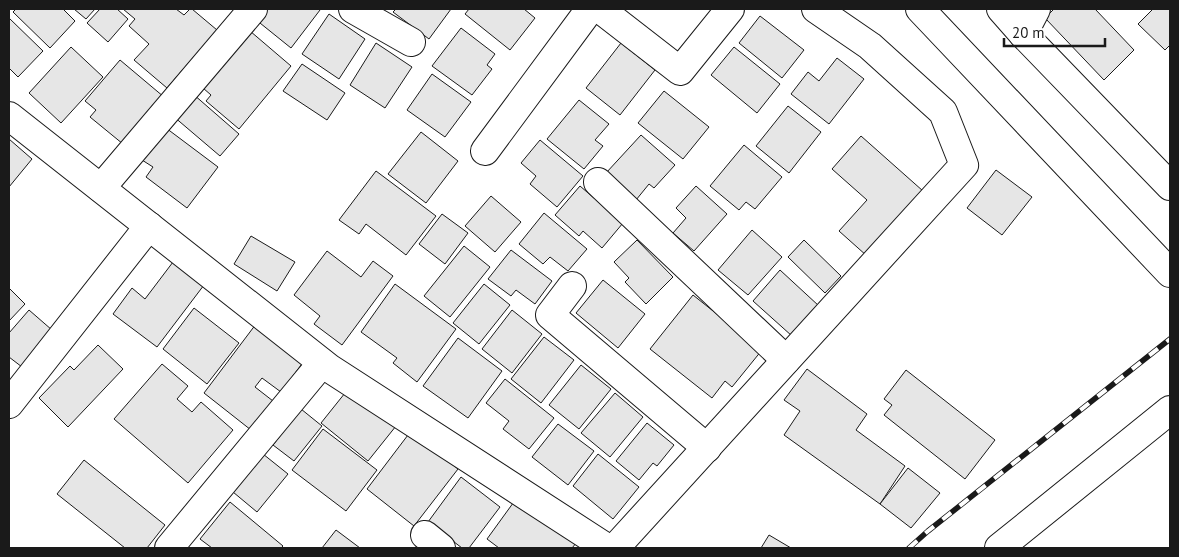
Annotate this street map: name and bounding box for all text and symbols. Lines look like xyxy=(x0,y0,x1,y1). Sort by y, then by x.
scale bar xyxy=(1004,15,1105,47)
text: 20 m xyxy=(1012,23,1045,42)

